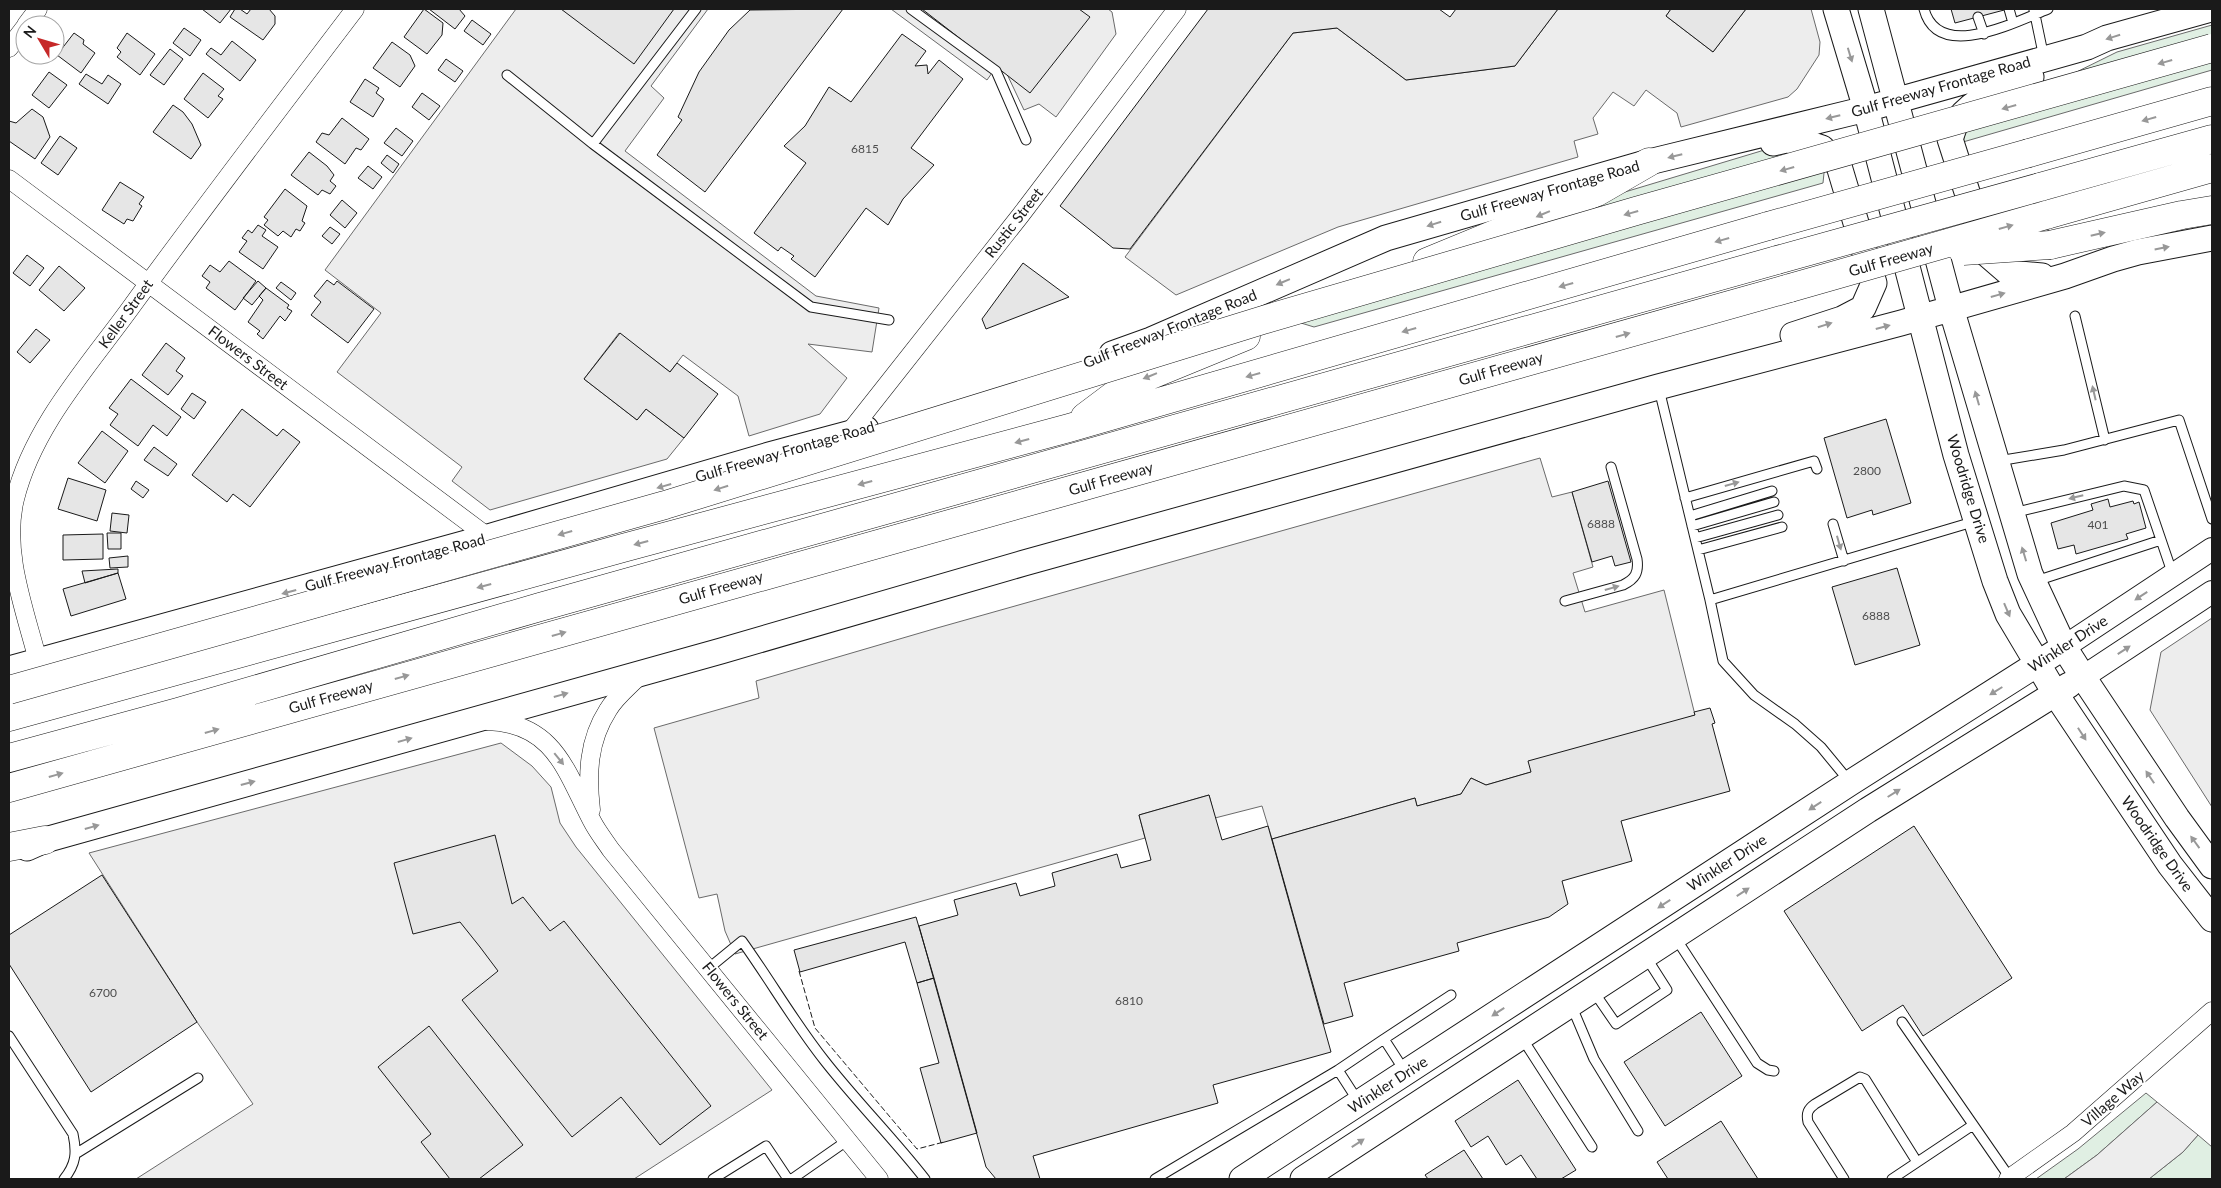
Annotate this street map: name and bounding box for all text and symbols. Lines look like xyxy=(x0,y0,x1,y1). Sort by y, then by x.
north arrow xyxy=(15,15,65,65)
text: N xyxy=(19,22,39,41)
one-way arrow xyxy=(2106,33,2121,41)
one-way arrow xyxy=(1847,48,1855,63)
street label: Gulf Freeway Frontage Road xyxy=(1849,52,2032,120)
one-way arrow xyxy=(2158,58,2173,66)
one-way arrow xyxy=(2002,103,2017,111)
one-way arrow xyxy=(1825,114,1840,122)
one-way arrow xyxy=(2141,115,2156,123)
house number: 6815 xyxy=(851,141,879,156)
one-way arrow xyxy=(1667,152,1682,160)
street label: Gulf Freeway Frontage Road xyxy=(1458,156,1641,224)
one-way arrow xyxy=(1779,165,1795,173)
street label: Rustic Street xyxy=(980,183,1046,261)
one-way arrow xyxy=(1623,209,1638,217)
one-way arrow xyxy=(1536,211,1550,219)
one-way arrow xyxy=(1427,220,1442,228)
one-way arrow xyxy=(1999,222,2014,230)
one-way arrow xyxy=(2090,230,2105,238)
one-way arrow xyxy=(1714,236,1729,244)
street label: Gulf Freeway xyxy=(1846,238,1935,280)
one-way arrow xyxy=(2155,243,2171,251)
street label: Keller Street xyxy=(94,275,157,351)
one-way arrow xyxy=(1276,279,1290,287)
one-way arrow xyxy=(1558,281,1573,289)
street label: Gulf Freeway Frontage Road xyxy=(1080,285,1259,371)
one-way arrow xyxy=(1990,291,2006,299)
one-way arrow xyxy=(1818,320,1833,328)
street label: Flowers Street xyxy=(205,321,292,393)
one-way arrow xyxy=(1875,323,1890,331)
one-way arrow xyxy=(1402,326,1417,334)
one-way arrow xyxy=(1616,331,1631,339)
street label: Gulf Freeway xyxy=(1456,347,1545,389)
one-way arrow xyxy=(1246,372,1261,380)
one-way arrow xyxy=(1142,373,1157,380)
one-way arrow xyxy=(2090,385,2098,400)
one-way arrow xyxy=(1973,391,1981,406)
street label: Gulf Freeway Frontage Road xyxy=(693,417,876,485)
street label: Woodridge Drive xyxy=(1944,432,1994,545)
one-way arrow xyxy=(1014,437,1030,445)
street label: Gulf Freeway xyxy=(1066,457,1155,499)
house number: 2800 xyxy=(1853,463,1881,478)
one-way arrow xyxy=(858,479,873,487)
one-way arrow xyxy=(1725,480,1740,488)
one-way arrow xyxy=(656,482,672,490)
one-way arrow xyxy=(714,484,729,492)
one-way arrow xyxy=(2069,493,2084,501)
house number: 6888 xyxy=(1587,516,1615,531)
house number: 401 xyxy=(2088,517,2108,532)
street label: Gulf Freeway Frontage Road xyxy=(303,529,487,595)
one-way arrow xyxy=(558,529,573,537)
one-way arrow xyxy=(1835,535,1843,550)
one-way arrow xyxy=(633,540,648,548)
one-way arrow xyxy=(2019,546,2027,561)
street label: Gulf Freeway xyxy=(676,566,765,608)
one-way arrow xyxy=(476,583,491,591)
one-way arrow xyxy=(1604,584,1619,592)
one-way arrow xyxy=(281,588,296,596)
one-way arrow xyxy=(2135,591,2148,601)
one-way arrow xyxy=(2003,603,2011,618)
house number: 6888 xyxy=(1862,608,1890,623)
street label: Winkler Drive xyxy=(2024,611,2111,676)
one-way arrow xyxy=(551,629,566,637)
one-way arrow xyxy=(2117,645,2130,655)
one-way arrow xyxy=(395,673,410,681)
street label: Gulf Freeway xyxy=(286,675,375,717)
one-way arrow xyxy=(1990,686,2003,695)
one-way arrow xyxy=(554,691,569,699)
one-way arrow xyxy=(205,726,220,734)
one-way arrow xyxy=(2077,727,2087,740)
one-way arrow xyxy=(397,735,412,743)
one-way arrow xyxy=(554,752,565,765)
one-way arrow xyxy=(48,770,63,778)
one-way arrow xyxy=(2145,771,2155,784)
one-way arrow xyxy=(241,779,256,787)
one-way arrow xyxy=(1887,789,1901,798)
street label: Woodridge Drive xyxy=(2118,792,2198,895)
one-way arrow xyxy=(1808,801,1821,810)
one-way arrow xyxy=(84,822,99,830)
street label: Winkler Drive xyxy=(1683,830,1770,895)
one-way arrow xyxy=(2189,836,2200,849)
one-way arrow xyxy=(1736,887,1750,896)
one-way arrow xyxy=(1657,899,1671,909)
street label: Flowers Street xyxy=(699,958,773,1043)
house number: 6700 xyxy=(89,985,117,1000)
house number: 6810 xyxy=(1115,993,1143,1008)
one-way arrow xyxy=(1492,1007,1505,1017)
street label: Winkler Drive xyxy=(1344,1052,1431,1117)
street label: Village Way xyxy=(2077,1066,2148,1130)
one-way arrow xyxy=(1351,1138,1365,1148)

